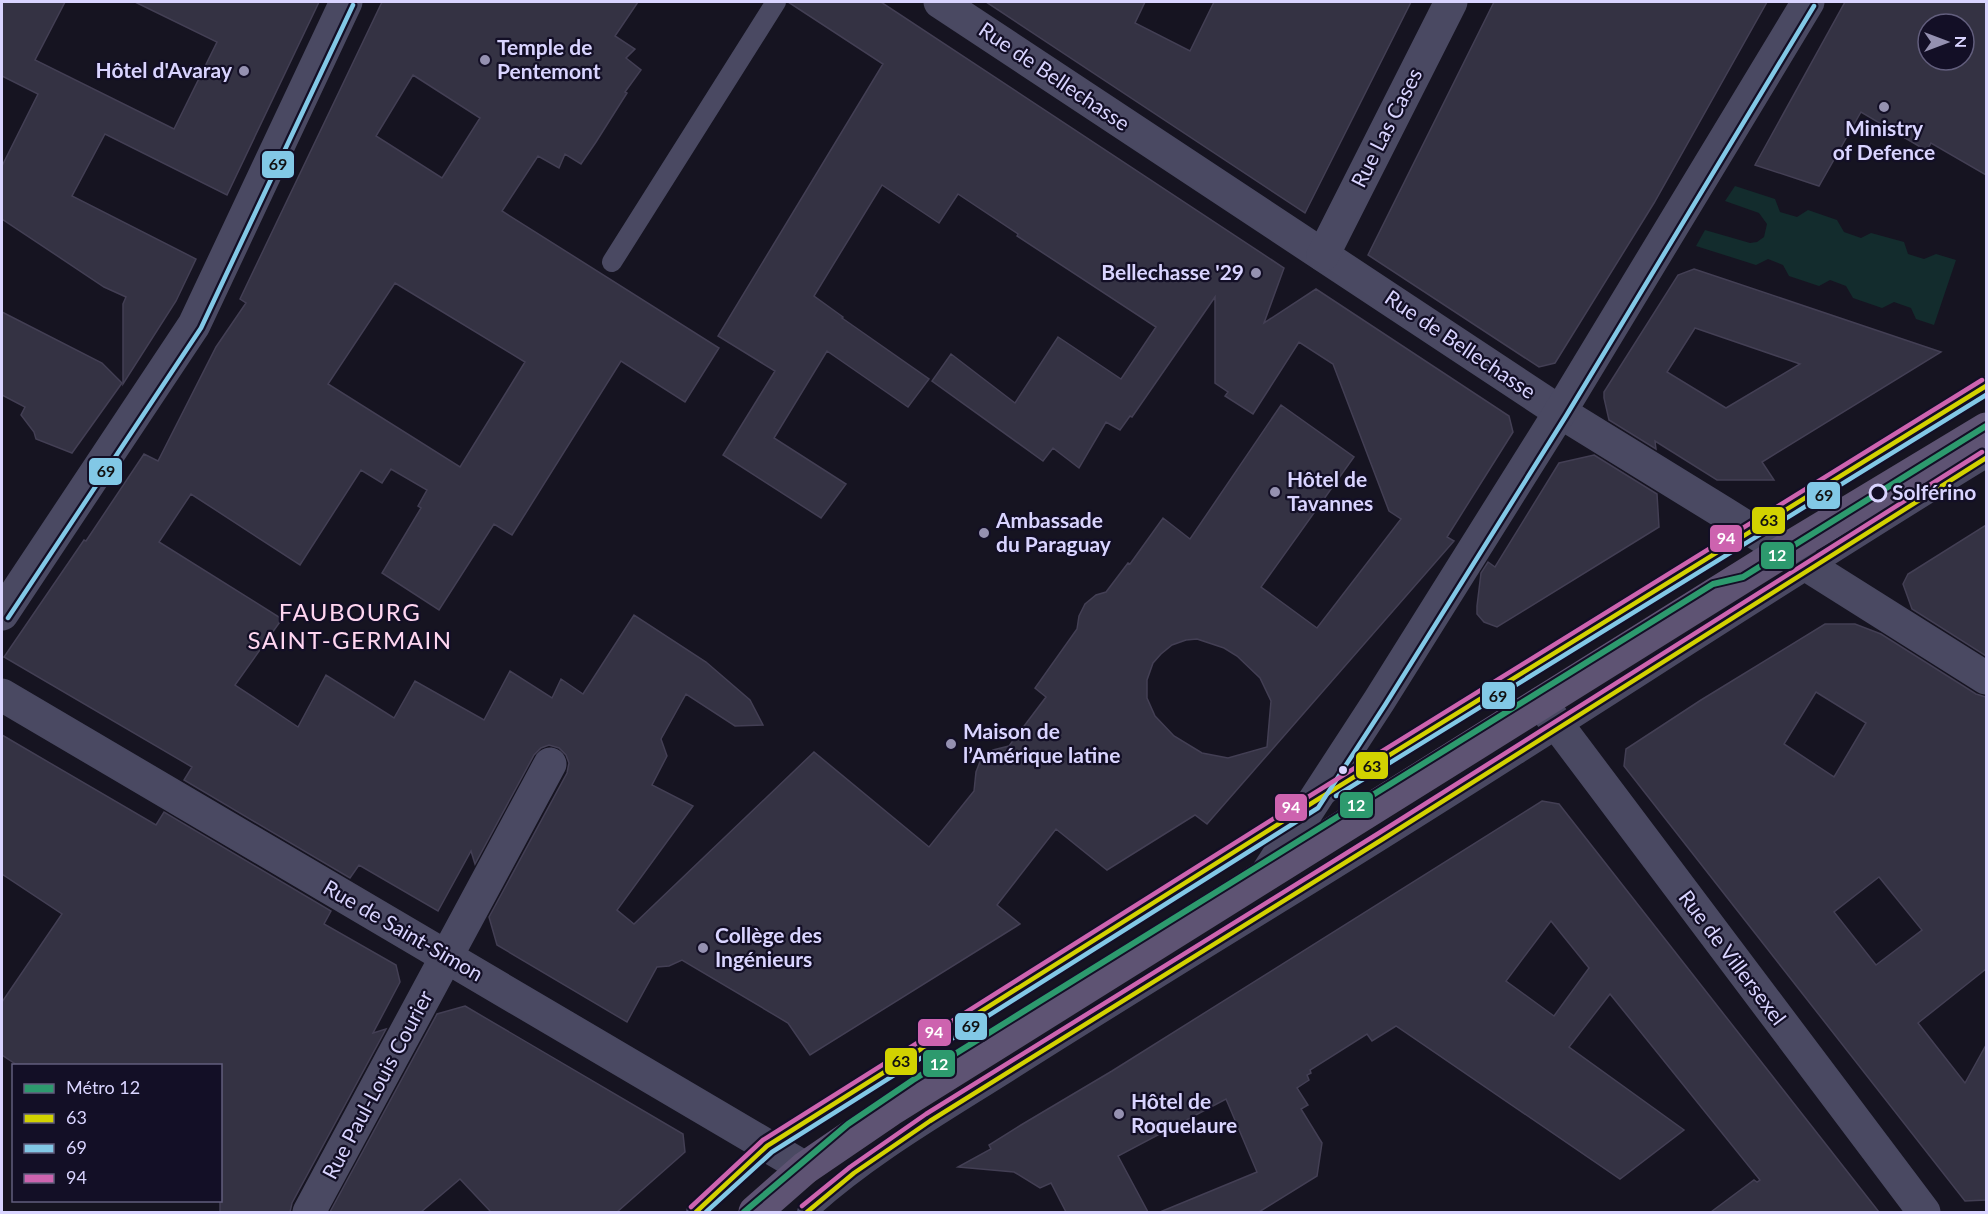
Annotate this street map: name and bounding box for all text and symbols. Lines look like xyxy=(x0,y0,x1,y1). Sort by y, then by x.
north arrow xyxy=(1916,12,1976,72)
street label: Rue de Bellechasse xyxy=(975,16,1135,135)
place label: Temple de Pentemont xyxy=(497,34,601,83)
text: N xyxy=(1952,36,1971,48)
marker: Temple de Pentemont xyxy=(478,53,492,67)
place label: Hôtel d'Avaray xyxy=(96,57,233,82)
marker: Hôtel d'Avaray xyxy=(237,64,251,78)
street label: Rue Las Cases xyxy=(1345,64,1426,191)
marker: Ministry of Defence xyxy=(1877,100,1891,114)
place label: Ministry of Defence xyxy=(1833,115,1935,164)
line badge: 69 xyxy=(261,150,295,179)
text: 69 xyxy=(269,154,287,173)
place label: Bellechasse '29 xyxy=(1101,259,1244,284)
marker: Bellechasse '29 xyxy=(1249,266,1263,280)
street label: Rue de Bellechasse xyxy=(1381,284,1541,403)
line badge: 69 xyxy=(88,457,123,486)
text: 69 xyxy=(97,461,115,480)
place label: Hôtel de Tavannes xyxy=(1287,466,1373,515)
place label: Solférino xyxy=(1892,479,1976,504)
line badge: 69 xyxy=(1806,481,1841,510)
marker: Solférino xyxy=(1869,484,1887,502)
marker: Hôtel de Tavannes xyxy=(1268,485,1282,499)
text: 69 xyxy=(1815,485,1833,504)
line badge: 63 xyxy=(1751,506,1786,535)
place label: Ambassade du Paraguay xyxy=(995,507,1112,556)
text: 63 xyxy=(1760,510,1778,529)
line badge: 94 xyxy=(1709,524,1743,553)
marker: Ambassade du Paraguay xyxy=(977,526,991,540)
text: 94 xyxy=(1717,528,1735,547)
line badge: 12 xyxy=(1760,541,1795,570)
text: 12 xyxy=(1768,545,1786,564)
district label: FAUBOURG SAINT-GERMAIN xyxy=(247,597,453,654)
line badge: 69 xyxy=(1481,681,1516,710)
text: 69 xyxy=(1489,686,1507,705)
place label: Maison de l’Amérique latine xyxy=(963,718,1120,767)
marker: Maison de l’Amérique latine xyxy=(944,737,958,751)
line badge: 63 xyxy=(1355,751,1389,780)
text: 63 xyxy=(1363,756,1381,775)
unlabelled marker xyxy=(1337,764,1349,776)
line badge: 12 xyxy=(1339,791,1374,819)
line badge: 94 xyxy=(1274,793,1308,822)
text: 12 xyxy=(1347,795,1365,814)
text: 94 xyxy=(1282,797,1300,816)
street label: Rue de Saint-Simon xyxy=(320,874,488,986)
street label: Rue de Villersexel xyxy=(1674,885,1792,1029)
place label: Collège des Ingénieurs xyxy=(715,922,822,971)
marker: Collège des Ingénieurs xyxy=(696,941,710,955)
street label: Rue Paul-Louis Courier xyxy=(316,985,437,1183)
line badge: 69 xyxy=(954,1012,988,1041)
text: 69 xyxy=(962,1016,980,1035)
line badge: 94 xyxy=(917,1018,952,1047)
text: 94 xyxy=(925,1022,943,1041)
line badge: 63 xyxy=(884,1047,918,1076)
line badge: 12 xyxy=(922,1049,956,1078)
text: 63 xyxy=(892,1051,910,1070)
text: 12 xyxy=(930,1054,948,1073)
legend xyxy=(12,1064,222,1202)
text: Métro 12 xyxy=(66,1076,140,1098)
place label: Hôtel de Roquelaure xyxy=(1131,1088,1237,1137)
text: 63 xyxy=(66,1106,87,1128)
marker: Hôtel de Roquelaure xyxy=(1112,1107,1126,1121)
text: 69 xyxy=(66,1136,87,1158)
text: 94 xyxy=(66,1166,87,1188)

